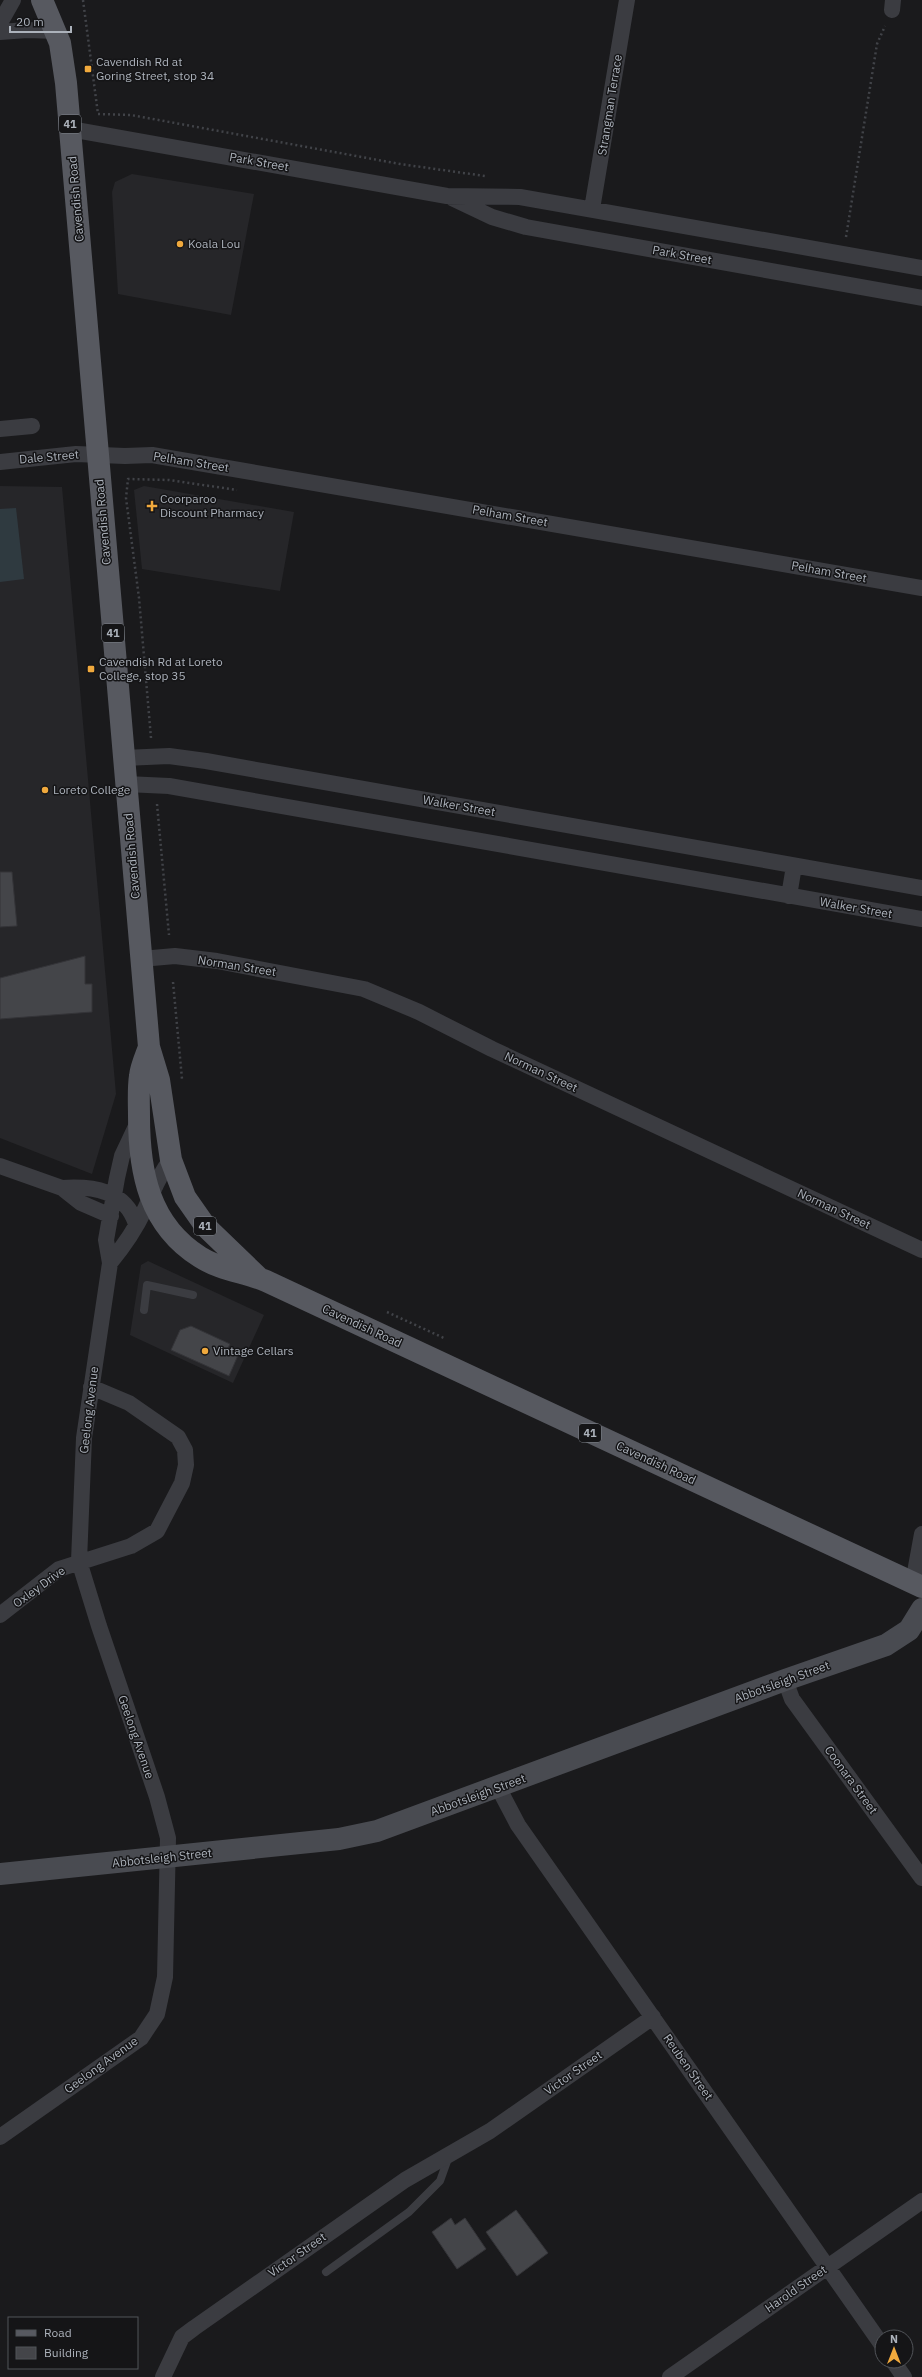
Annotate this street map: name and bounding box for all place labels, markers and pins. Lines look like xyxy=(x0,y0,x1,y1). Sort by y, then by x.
place label: Cavendish Rd at Goring Street, stop 34 xyxy=(96,54,214,83)
marker: Cavendish Rd at Goring Street, stop 34 xyxy=(83,64,93,74)
place label: Koala Lou xyxy=(188,236,240,251)
marker: Koala Lou xyxy=(175,239,185,249)
place label: Coorparoo Discount Pharmacy xyxy=(160,491,264,520)
marker: Coorparoo Discount Pharmacy xyxy=(147,501,157,511)
place label: Cavendish Rd at Loreto College, stop 35 xyxy=(99,654,223,683)
marker: Cavendish Rd at Loreto College, stop 35 xyxy=(86,664,96,674)
place label: Loreto College xyxy=(53,782,131,797)
marker: Loreto College xyxy=(40,785,50,795)
place label: Vintage Cellars xyxy=(213,1343,294,1358)
marker: Vintage Cellars xyxy=(200,1346,210,1356)

